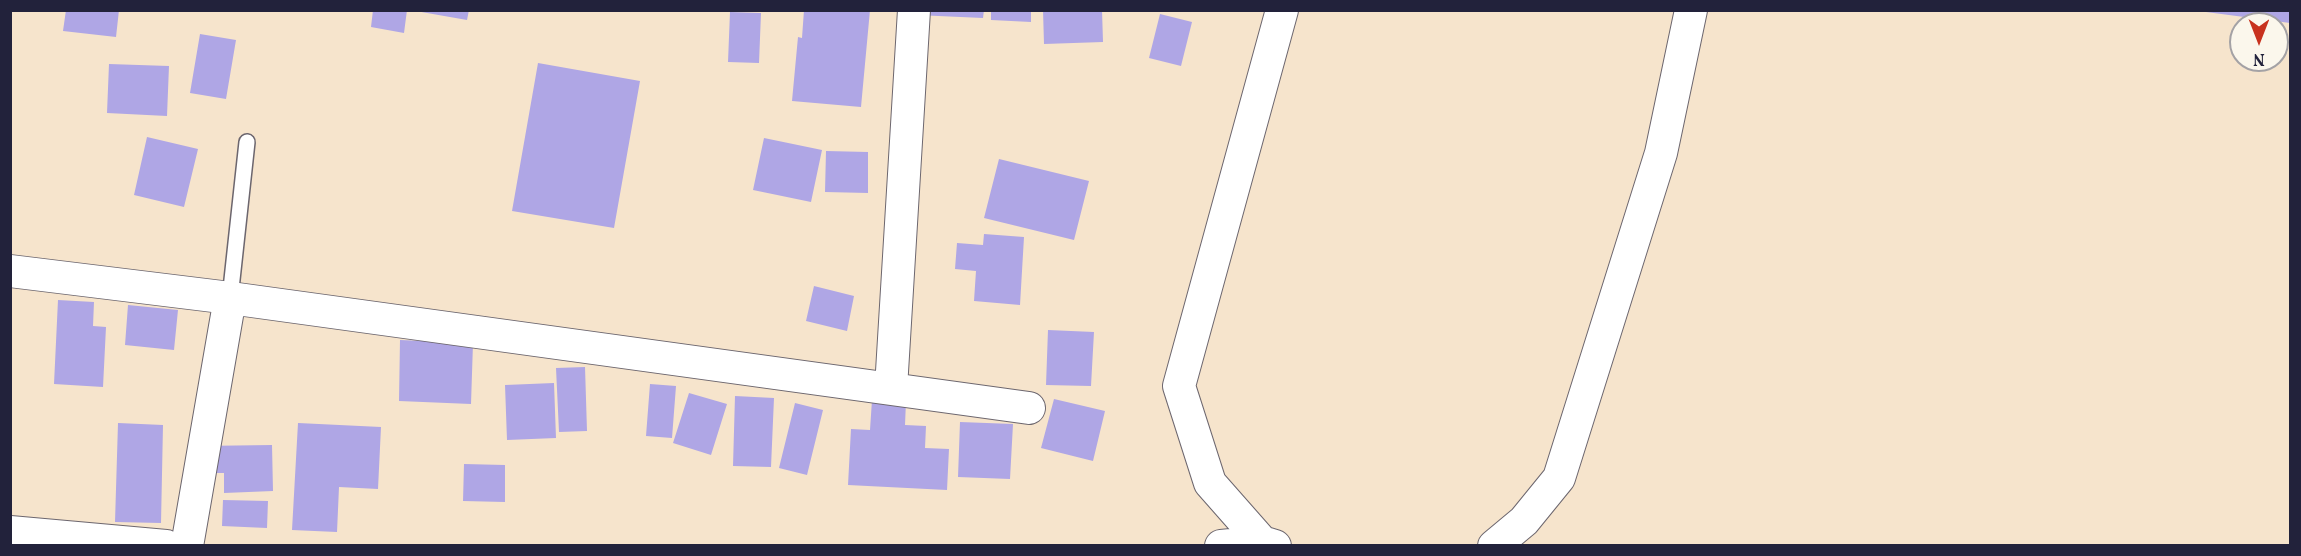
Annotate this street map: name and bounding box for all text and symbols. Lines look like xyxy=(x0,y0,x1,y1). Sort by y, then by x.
north arrow xyxy=(2229,12,2289,72)
text: N xyxy=(2253,47,2265,69)

